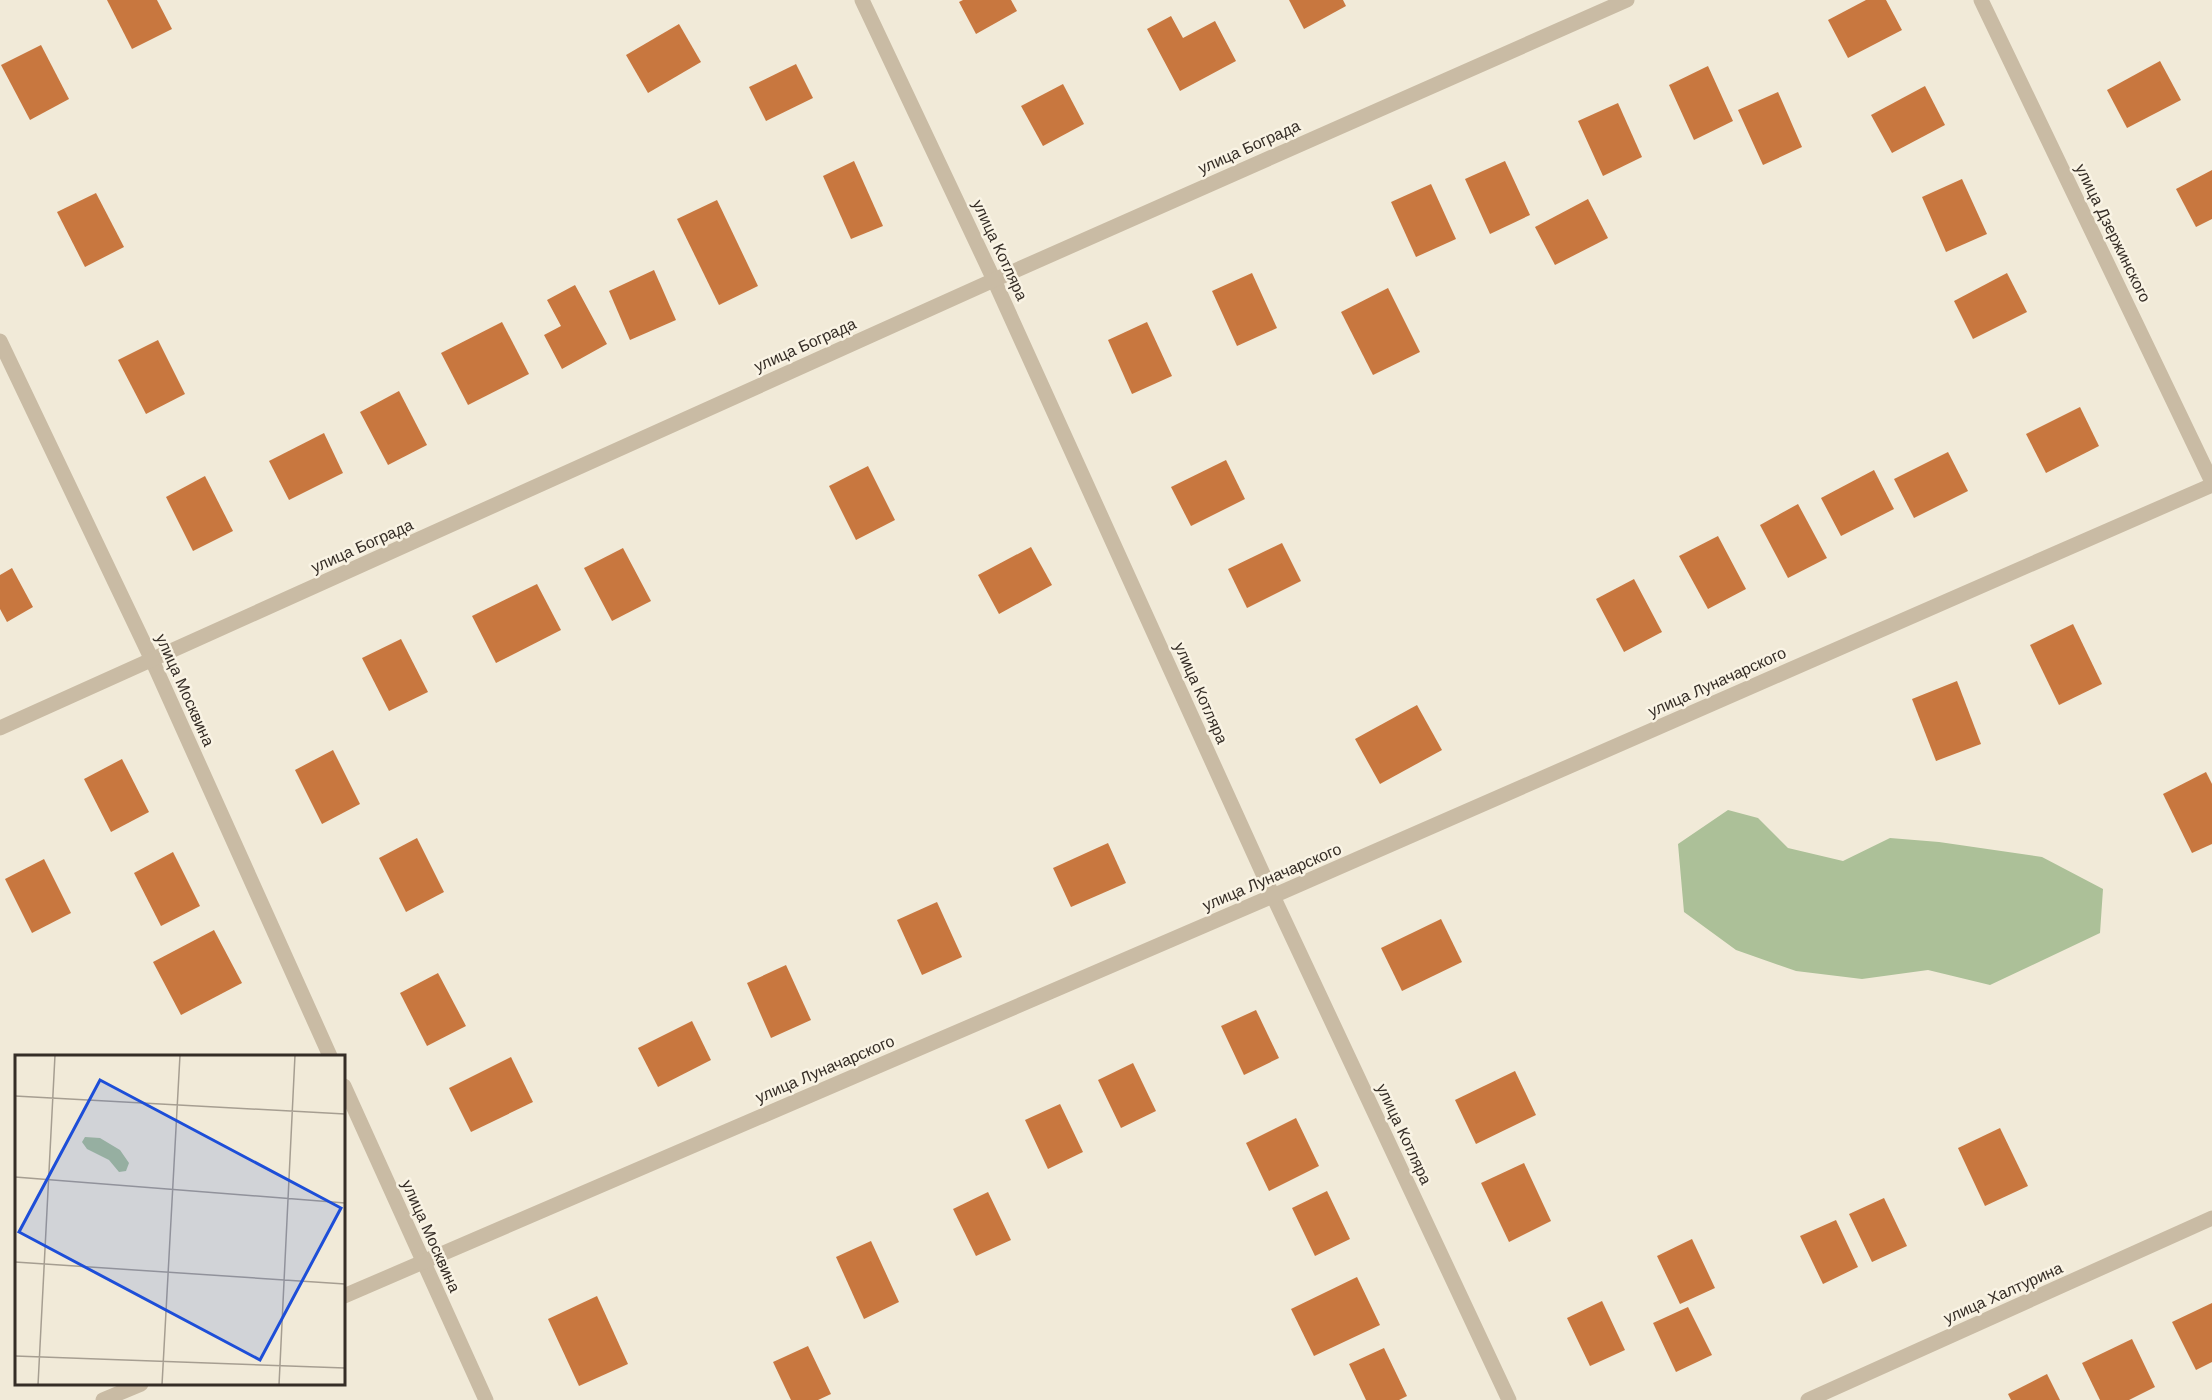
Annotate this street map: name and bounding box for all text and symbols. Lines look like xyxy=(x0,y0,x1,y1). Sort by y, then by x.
street label: улица Бограда xyxy=(1195,117,1303,177)
street label: улица Дзержинского xyxy=(2072,161,2154,305)
street label: улица Котляра xyxy=(969,197,1031,303)
street label: улица Бограда xyxy=(751,315,859,375)
street label: улица Бограда xyxy=(308,516,416,576)
street label: улица Москвина xyxy=(153,631,217,749)
street label: улица Котляра xyxy=(1171,640,1231,746)
street label: улица Луначарского xyxy=(1645,644,1789,720)
street label: улица Луначарского xyxy=(1200,840,1344,914)
street label: улица Луначарского xyxy=(753,1032,897,1106)
inset map xyxy=(15,1055,345,1385)
street label: улица Котляра xyxy=(1373,1081,1435,1187)
street label: улица Москвина xyxy=(399,1177,463,1295)
street label: улица Халтурина xyxy=(1941,1259,2065,1327)

